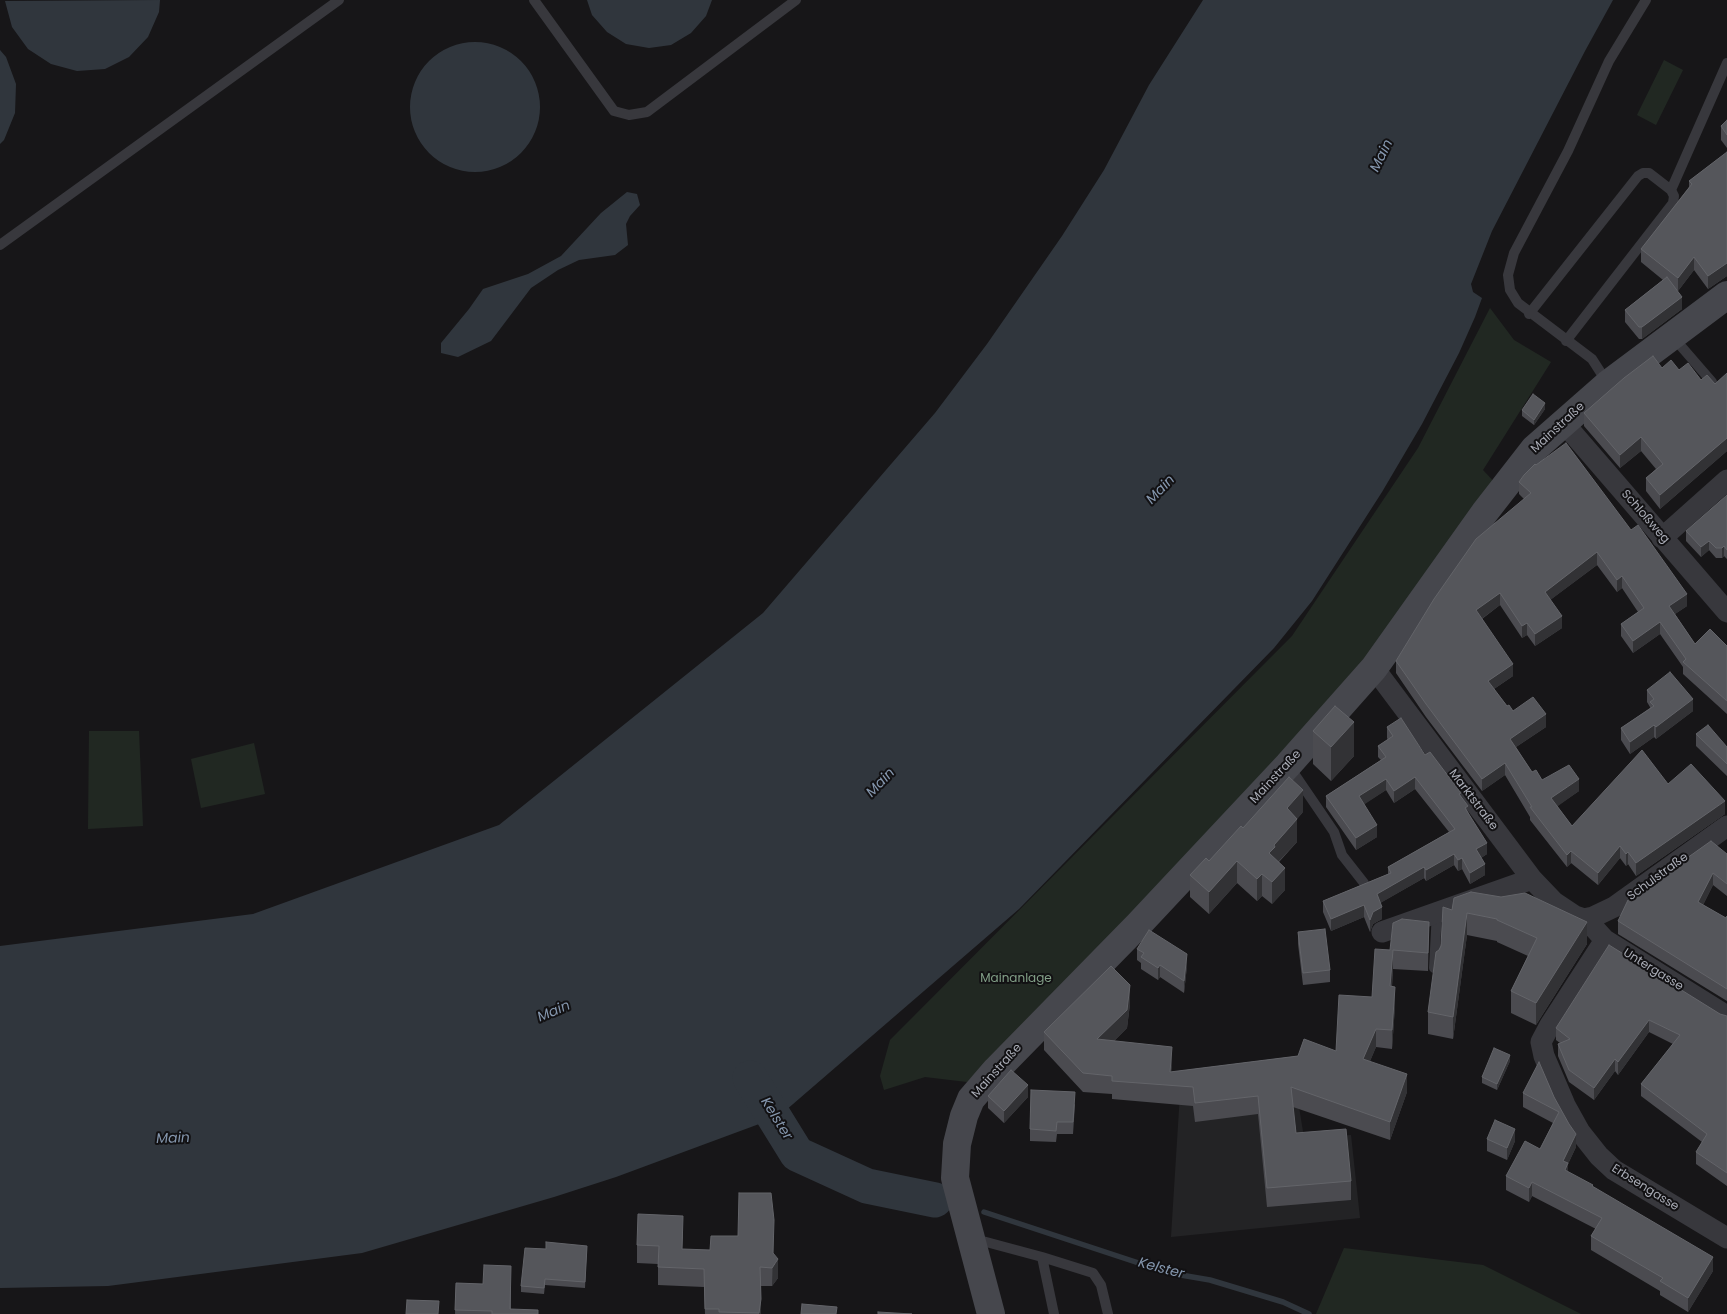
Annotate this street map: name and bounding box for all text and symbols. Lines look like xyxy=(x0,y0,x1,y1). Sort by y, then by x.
water label: Main xyxy=(1367,137,1397,175)
street label: Mainstraße xyxy=(1528,400,1588,456)
water label: Main xyxy=(1143,472,1179,508)
street label: Schloßweg xyxy=(1618,487,1672,547)
street label: Mainstraße xyxy=(1248,747,1304,807)
water label: Main xyxy=(863,765,899,801)
street label: Marktstraße xyxy=(1445,767,1501,833)
street label: Schulstraße xyxy=(1625,850,1691,904)
street label: Untergasse xyxy=(1620,946,1686,994)
park label: Mainanlage xyxy=(980,972,1052,986)
water label: Main xyxy=(535,998,573,1026)
street label: Mainstraße xyxy=(969,1041,1025,1101)
water label: Kelster xyxy=(756,1095,796,1143)
water label: Main xyxy=(156,1130,190,1148)
street label: Erbsengasse xyxy=(1609,1162,1681,1214)
water label: Kelster xyxy=(1136,1255,1186,1283)

